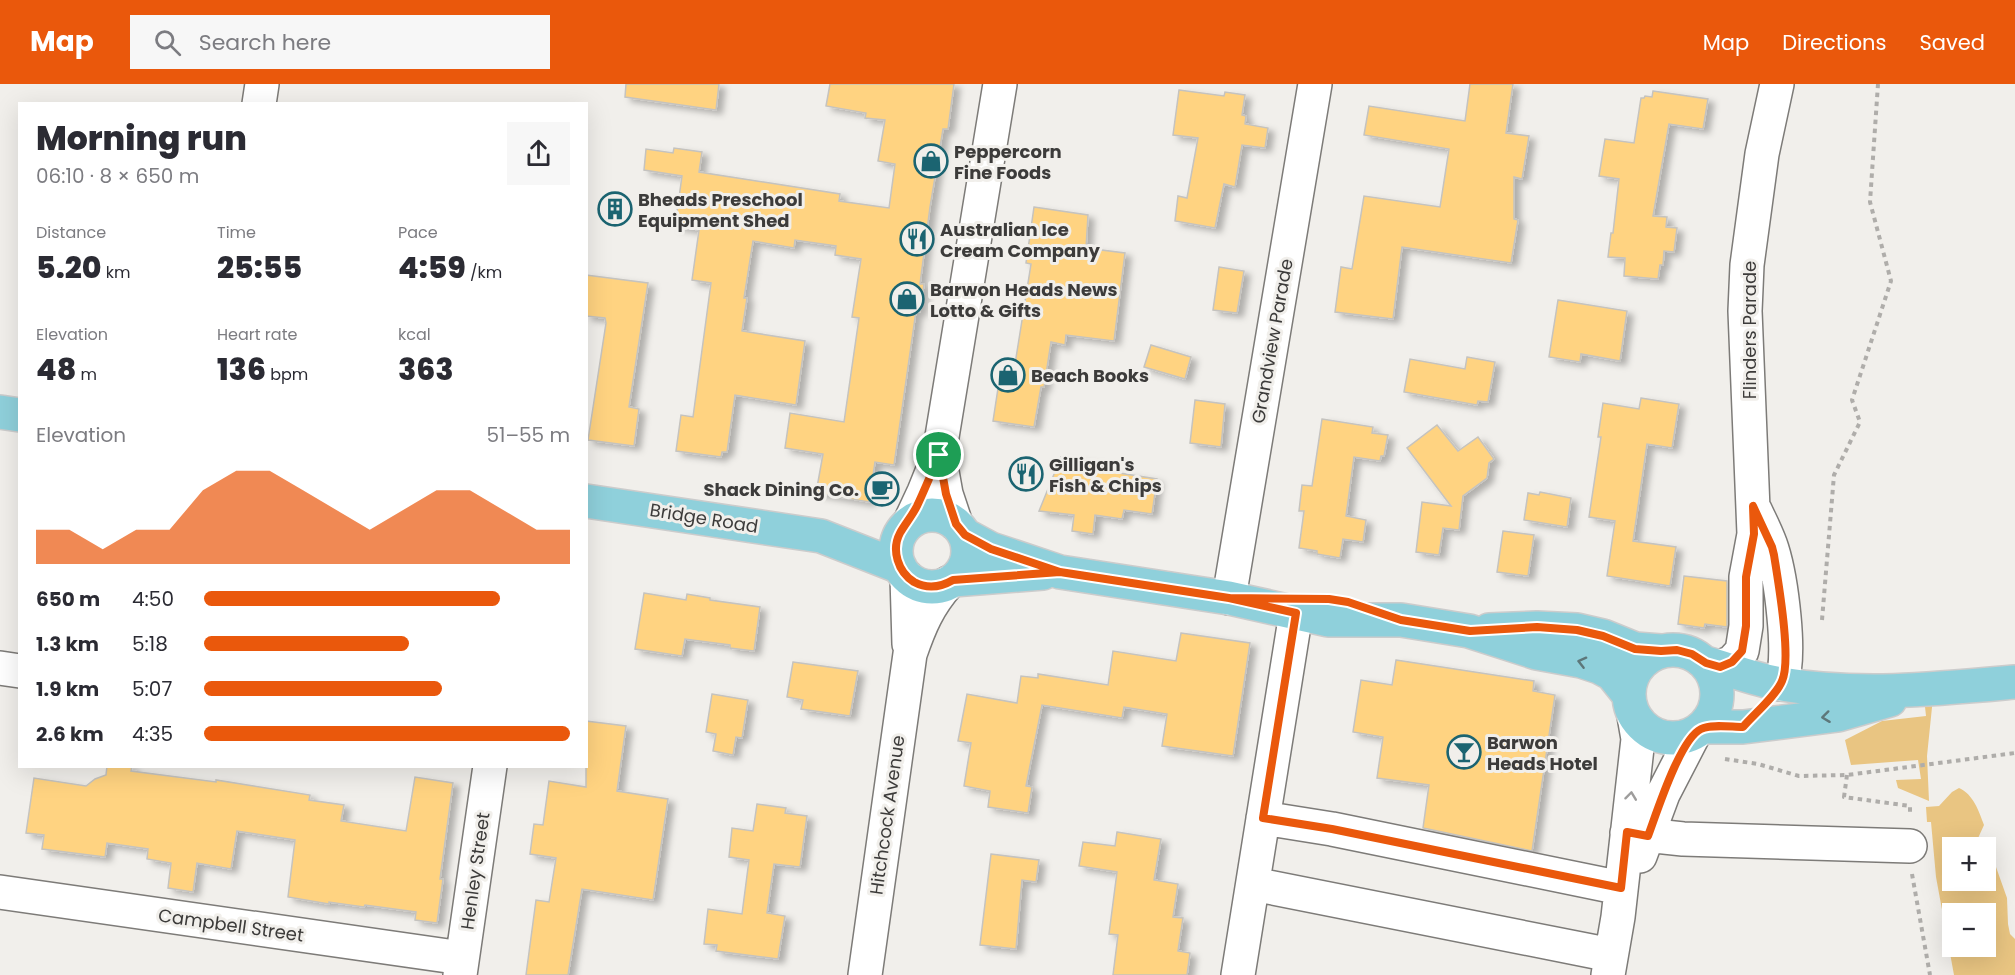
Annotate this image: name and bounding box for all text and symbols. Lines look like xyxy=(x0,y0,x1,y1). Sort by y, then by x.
search box xyxy=(130,15,550,69)
text: Map xyxy=(30,22,94,61)
icon: search xyxy=(151,26,184,59)
text: Search here xyxy=(199,27,331,58)
text: Map xyxy=(1703,28,1749,57)
text: Directions xyxy=(1782,28,1886,57)
text: Saved xyxy=(1919,28,1985,57)
text: Morning run xyxy=(36,115,247,162)
button: share xyxy=(507,122,570,185)
place label: Peppercorn Fine Foods xyxy=(954,139,1062,185)
shop icon: Peppercorn Fine Foods xyxy=(913,143,949,179)
text: 06:10 · 8 × 650 m xyxy=(36,162,199,190)
place label: Bheads Preschool Equipment Shed xyxy=(638,187,803,233)
building icon: Bheads Preschool Equipment Shed xyxy=(597,191,633,227)
place label: Australian Ice Cream Company xyxy=(940,217,1100,263)
text: Distance xyxy=(36,221,106,244)
text: Time xyxy=(217,221,256,244)
text: Pace xyxy=(398,221,438,244)
restaurant icon: Australian Ice Cream Company xyxy=(899,221,935,257)
text: 5.20 xyxy=(36,246,101,289)
text: 25:55 xyxy=(217,246,302,289)
text: 4:59 xyxy=(398,246,466,289)
street label: Grandview Parade xyxy=(1245,257,1299,425)
text: km xyxy=(101,261,130,284)
text: /km xyxy=(466,261,502,284)
street label: Flinders Parade xyxy=(1737,261,1762,399)
place label: Barwon Heads News Lotto & Gifts xyxy=(930,277,1118,323)
shop icon: Barwon Heads News Lotto & Gifts xyxy=(889,281,925,317)
text: Elevation xyxy=(36,323,108,346)
text: Heart rate xyxy=(217,323,297,346)
text: kcal xyxy=(398,323,431,346)
text: 48 xyxy=(36,348,76,391)
text: 136 xyxy=(217,348,266,391)
text: 363 xyxy=(398,348,454,391)
shop icon: Beach Books xyxy=(990,357,1026,393)
text: m xyxy=(76,363,97,386)
text: bpm xyxy=(266,363,308,386)
place label: Beach Books xyxy=(1031,363,1149,388)
text: Elevation xyxy=(36,421,126,449)
text: 51–55 m xyxy=(486,421,570,449)
pin xyxy=(913,429,964,480)
icon: arrive xyxy=(922,438,955,471)
place label: Gilligan's Fish & Chips xyxy=(1049,452,1162,498)
restaurant icon: Gilligan's Fish & Chips xyxy=(1008,456,1044,492)
cafe icon: Shack Dining Co. xyxy=(864,471,900,507)
place label: Shack Dining Co. xyxy=(703,477,859,502)
street label: Bridge Road xyxy=(648,497,760,539)
text: 650 m xyxy=(36,585,100,613)
text: 4:50 xyxy=(132,585,174,613)
text: 1.3 km xyxy=(36,630,99,658)
text: 5:18 xyxy=(132,630,168,658)
one-way arrow xyxy=(1577,657,1587,670)
text: 1.9 km xyxy=(36,675,99,703)
text: 5:07 xyxy=(132,675,172,703)
one-way arrow xyxy=(1822,710,1831,722)
text: 2.6 km xyxy=(36,720,104,748)
text: 4:35 xyxy=(132,720,173,748)
place label: Barwon Heads Hotel xyxy=(1487,730,1598,776)
street label: Hitchcock Avenue xyxy=(863,734,911,896)
bar icon: Barwon Heads Hotel xyxy=(1446,734,1482,770)
one-way arrow xyxy=(1625,791,1637,801)
street label: Henley Street xyxy=(454,811,496,931)
map controls xyxy=(1942,837,1996,957)
button: + xyxy=(1942,837,1996,891)
street label: Campbell Street xyxy=(157,902,305,948)
button: − xyxy=(1942,903,1996,957)

